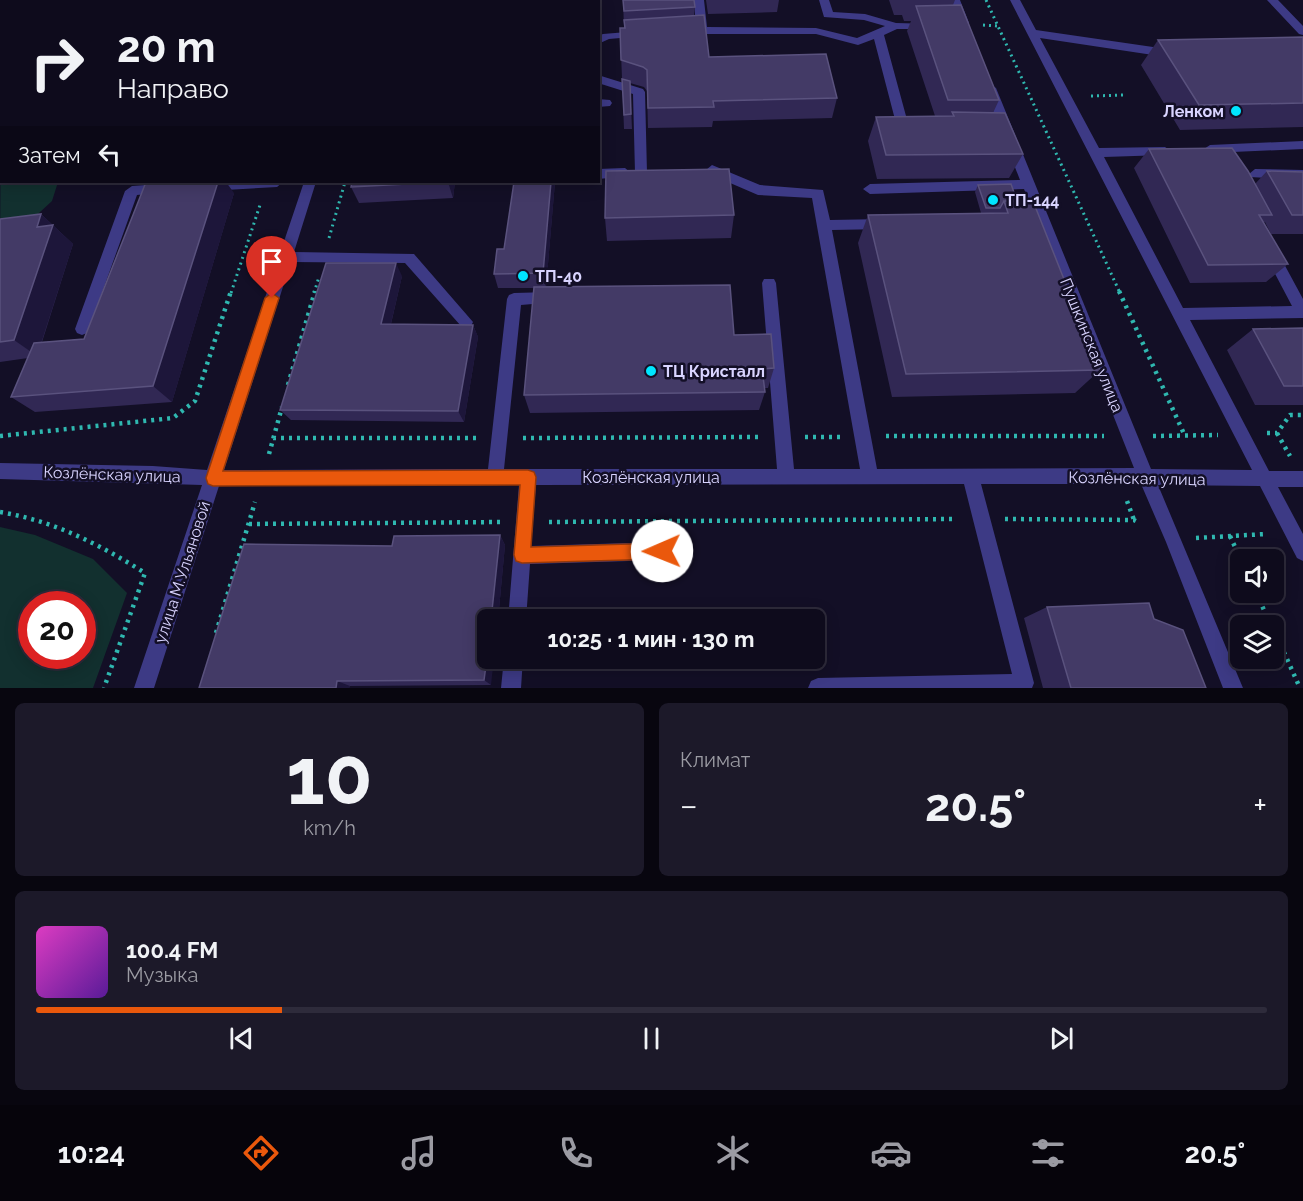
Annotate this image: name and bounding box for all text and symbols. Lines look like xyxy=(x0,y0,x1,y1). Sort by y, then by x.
text: 20 m xyxy=(117,23,216,72)
icon: right xyxy=(18,24,96,102)
text: Направо xyxy=(117,73,229,104)
place label: Ленком xyxy=(1163,102,1224,121)
marker: Ленком xyxy=(1229,104,1243,118)
icon: left xyxy=(93,138,126,171)
text: Затем xyxy=(18,142,81,168)
place label: ТП-144 xyxy=(1005,191,1059,210)
marker: ТП-144 xyxy=(986,193,1000,207)
pin xyxy=(246,236,297,298)
icon: arrive xyxy=(255,245,288,278)
place label: ТП-40 xyxy=(535,267,582,286)
marker: ТП-40 xyxy=(516,269,530,283)
street label: Пушкинская улица xyxy=(1056,275,1127,415)
place label: ТЦ Кристалл xyxy=(663,362,765,381)
marker: ТЦ Кристалл xyxy=(644,364,658,378)
street label: Козлёнская улица xyxy=(43,463,181,486)
street label: Козлёнская улица xyxy=(582,468,720,487)
street label: Козлёнская улица xyxy=(1068,468,1206,489)
street label: улица М.Ульяновой xyxy=(151,499,214,645)
position arrow xyxy=(630,519,694,583)
map controls xyxy=(1230,549,1284,669)
button: sound xyxy=(1230,549,1284,603)
speed limit sign: 20 xyxy=(18,591,96,669)
button: layers xyxy=(1230,615,1284,669)
text: 10:25 · 1 мин · 130 m xyxy=(548,626,754,652)
text: 10 xyxy=(286,731,373,822)
text: Климат xyxy=(680,748,750,772)
text: 20.5° xyxy=(925,779,1026,832)
text: − xyxy=(680,786,698,825)
text: + xyxy=(1253,786,1267,825)
text: km/h xyxy=(303,816,356,840)
text: 100.4 FM xyxy=(126,937,218,963)
text: Музыка xyxy=(126,963,198,987)
icon: previous xyxy=(225,1022,258,1055)
icon: pause xyxy=(635,1022,668,1055)
icon: next xyxy=(1045,1022,1078,1055)
icon: directions xyxy=(240,1132,282,1174)
icon: music xyxy=(398,1132,440,1174)
icon: phone xyxy=(555,1132,597,1174)
icon: climate xyxy=(712,1132,754,1174)
icon: car xyxy=(870,1132,912,1174)
icon: filters xyxy=(1027,1132,1069,1174)
text: 10:24 xyxy=(58,1138,125,1169)
text: 20.5° xyxy=(1185,1138,1245,1169)

